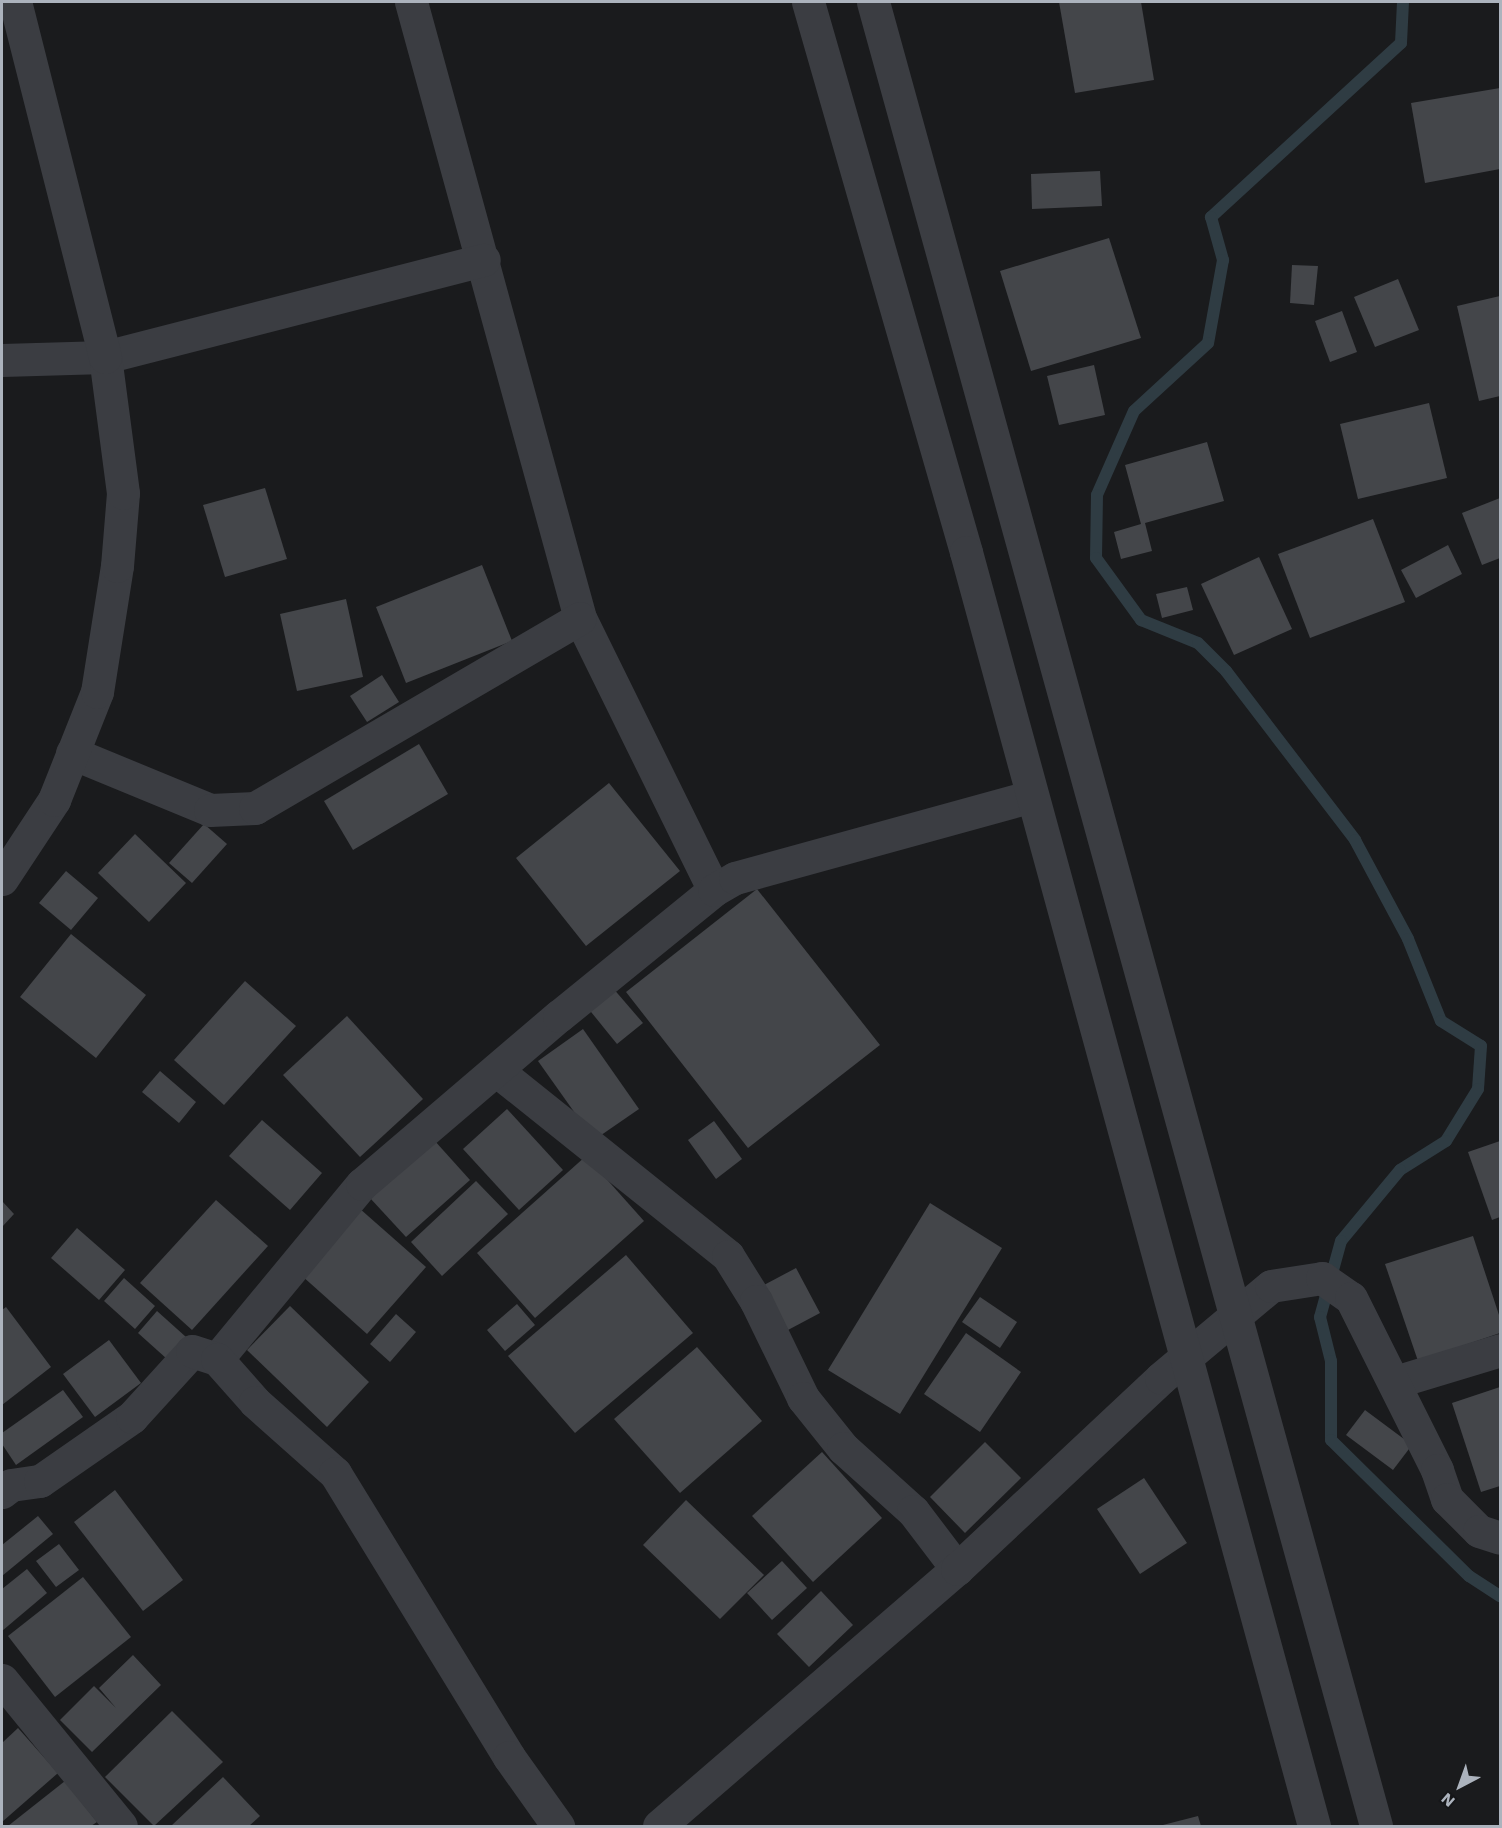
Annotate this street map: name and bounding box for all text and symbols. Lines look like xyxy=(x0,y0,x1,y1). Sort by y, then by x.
north arrow xyxy=(1430,1756,1490,1816)
text: N xyxy=(1437,1789,1459,1811)

